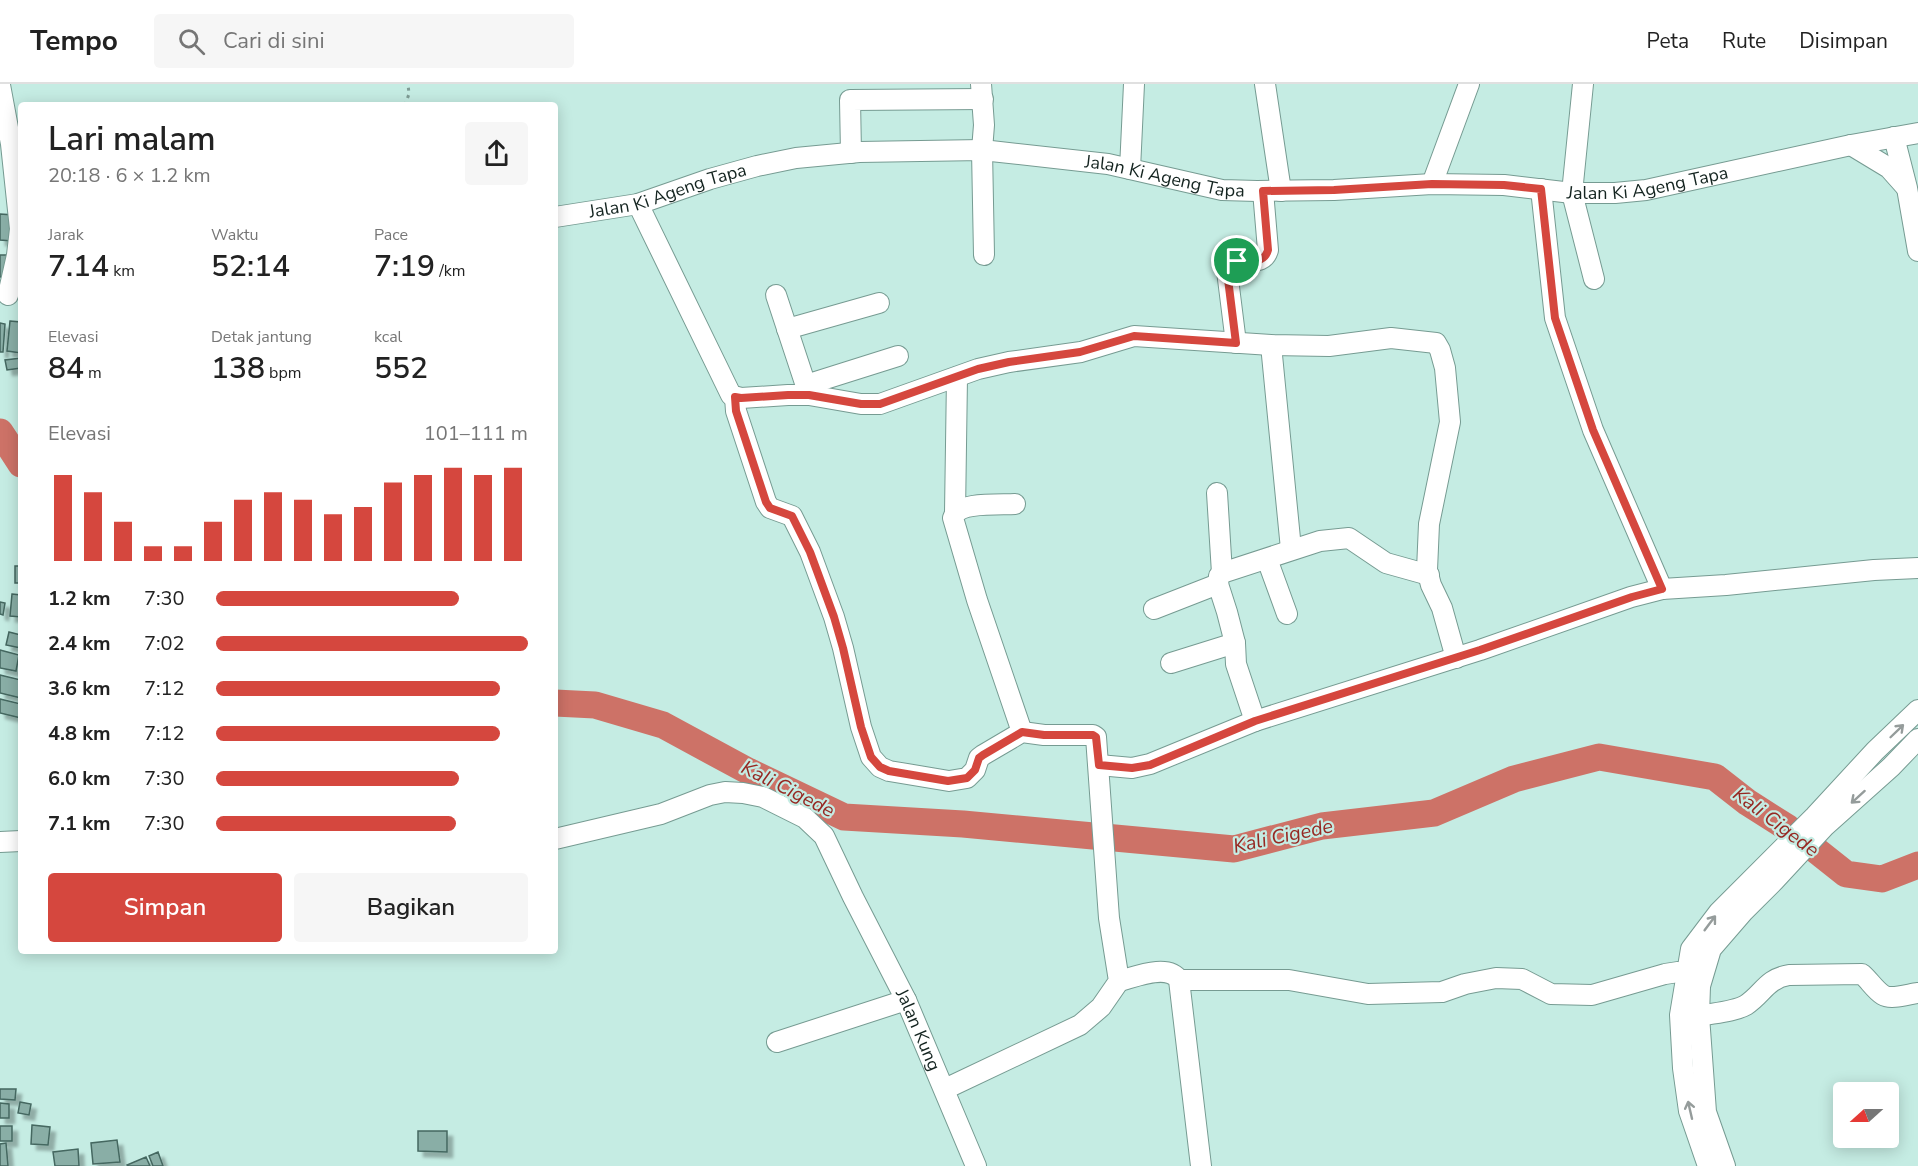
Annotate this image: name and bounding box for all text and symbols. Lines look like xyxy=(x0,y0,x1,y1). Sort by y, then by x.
search box xyxy=(154,14,574,68)
text: Tempo xyxy=(30,22,118,60)
icon: search xyxy=(175,25,208,58)
text: Cari di sini xyxy=(223,26,324,56)
text: Peta xyxy=(1647,27,1689,55)
text: Rute xyxy=(1722,27,1766,55)
text: Disimpan xyxy=(1799,27,1888,55)
text: Lari malam xyxy=(48,117,216,162)
button: share xyxy=(465,122,528,185)
street label: Jalan Ki Ageng Tapa xyxy=(1082,149,1245,203)
street label: Jalan Ki Ageng Tapa xyxy=(586,158,749,224)
street label: Jalan Ki Ageng Tapa xyxy=(1565,160,1730,205)
text: 20:18 · 6 × 1.2 km xyxy=(48,162,211,189)
text: Jarak xyxy=(48,224,84,246)
text: Waktu xyxy=(211,224,259,246)
text: Pace xyxy=(374,224,408,246)
pin xyxy=(1211,235,1262,286)
icon: arrive xyxy=(1220,244,1253,277)
text: 7.14 xyxy=(48,246,109,287)
text: 52:14 xyxy=(211,246,290,287)
text: 7:19 xyxy=(374,246,435,287)
text: km xyxy=(109,260,135,282)
text: /km xyxy=(435,260,465,282)
text: Elevasi xyxy=(48,326,98,348)
text: Detak jantung xyxy=(211,326,312,348)
text: kcal xyxy=(374,326,402,348)
text: 84 xyxy=(48,348,84,389)
text: 138 xyxy=(211,348,265,389)
text: 552 xyxy=(374,348,428,389)
text: m xyxy=(84,362,102,384)
text: bpm xyxy=(265,362,301,384)
text: Elevasi xyxy=(48,420,111,447)
text: 101–111 m xyxy=(424,420,528,447)
text: 1.2 km xyxy=(48,585,111,612)
text: 7:30 xyxy=(144,585,185,612)
text: 2.4 km xyxy=(48,630,111,657)
text: 7:02 xyxy=(144,630,185,657)
text: 3.6 km xyxy=(48,675,111,702)
text: 7:12 xyxy=(144,675,185,702)
text: 4.8 km xyxy=(48,720,111,747)
text: 7:12 xyxy=(144,720,185,747)
one-way arrow xyxy=(1889,724,1904,738)
water label: Kali Cigede xyxy=(737,754,840,824)
text: 6.0 km xyxy=(48,765,111,792)
text: 7:30 xyxy=(144,765,185,792)
water label: Kali Cigede xyxy=(1727,781,1825,864)
one-way arrow xyxy=(1851,790,1866,804)
text: 7.1 km xyxy=(48,810,111,837)
text: 7:30 xyxy=(144,810,185,837)
water label: Kali Cigede xyxy=(1231,812,1336,860)
button: Simpan xyxy=(48,873,282,942)
button: Bagikan xyxy=(294,873,528,942)
one-way arrow xyxy=(1704,916,1717,932)
street label: Jalan Kung xyxy=(890,984,947,1075)
north arrow xyxy=(1833,1082,1899,1148)
map controls xyxy=(1833,1082,1899,1148)
one-way arrow xyxy=(1684,1101,1696,1120)

